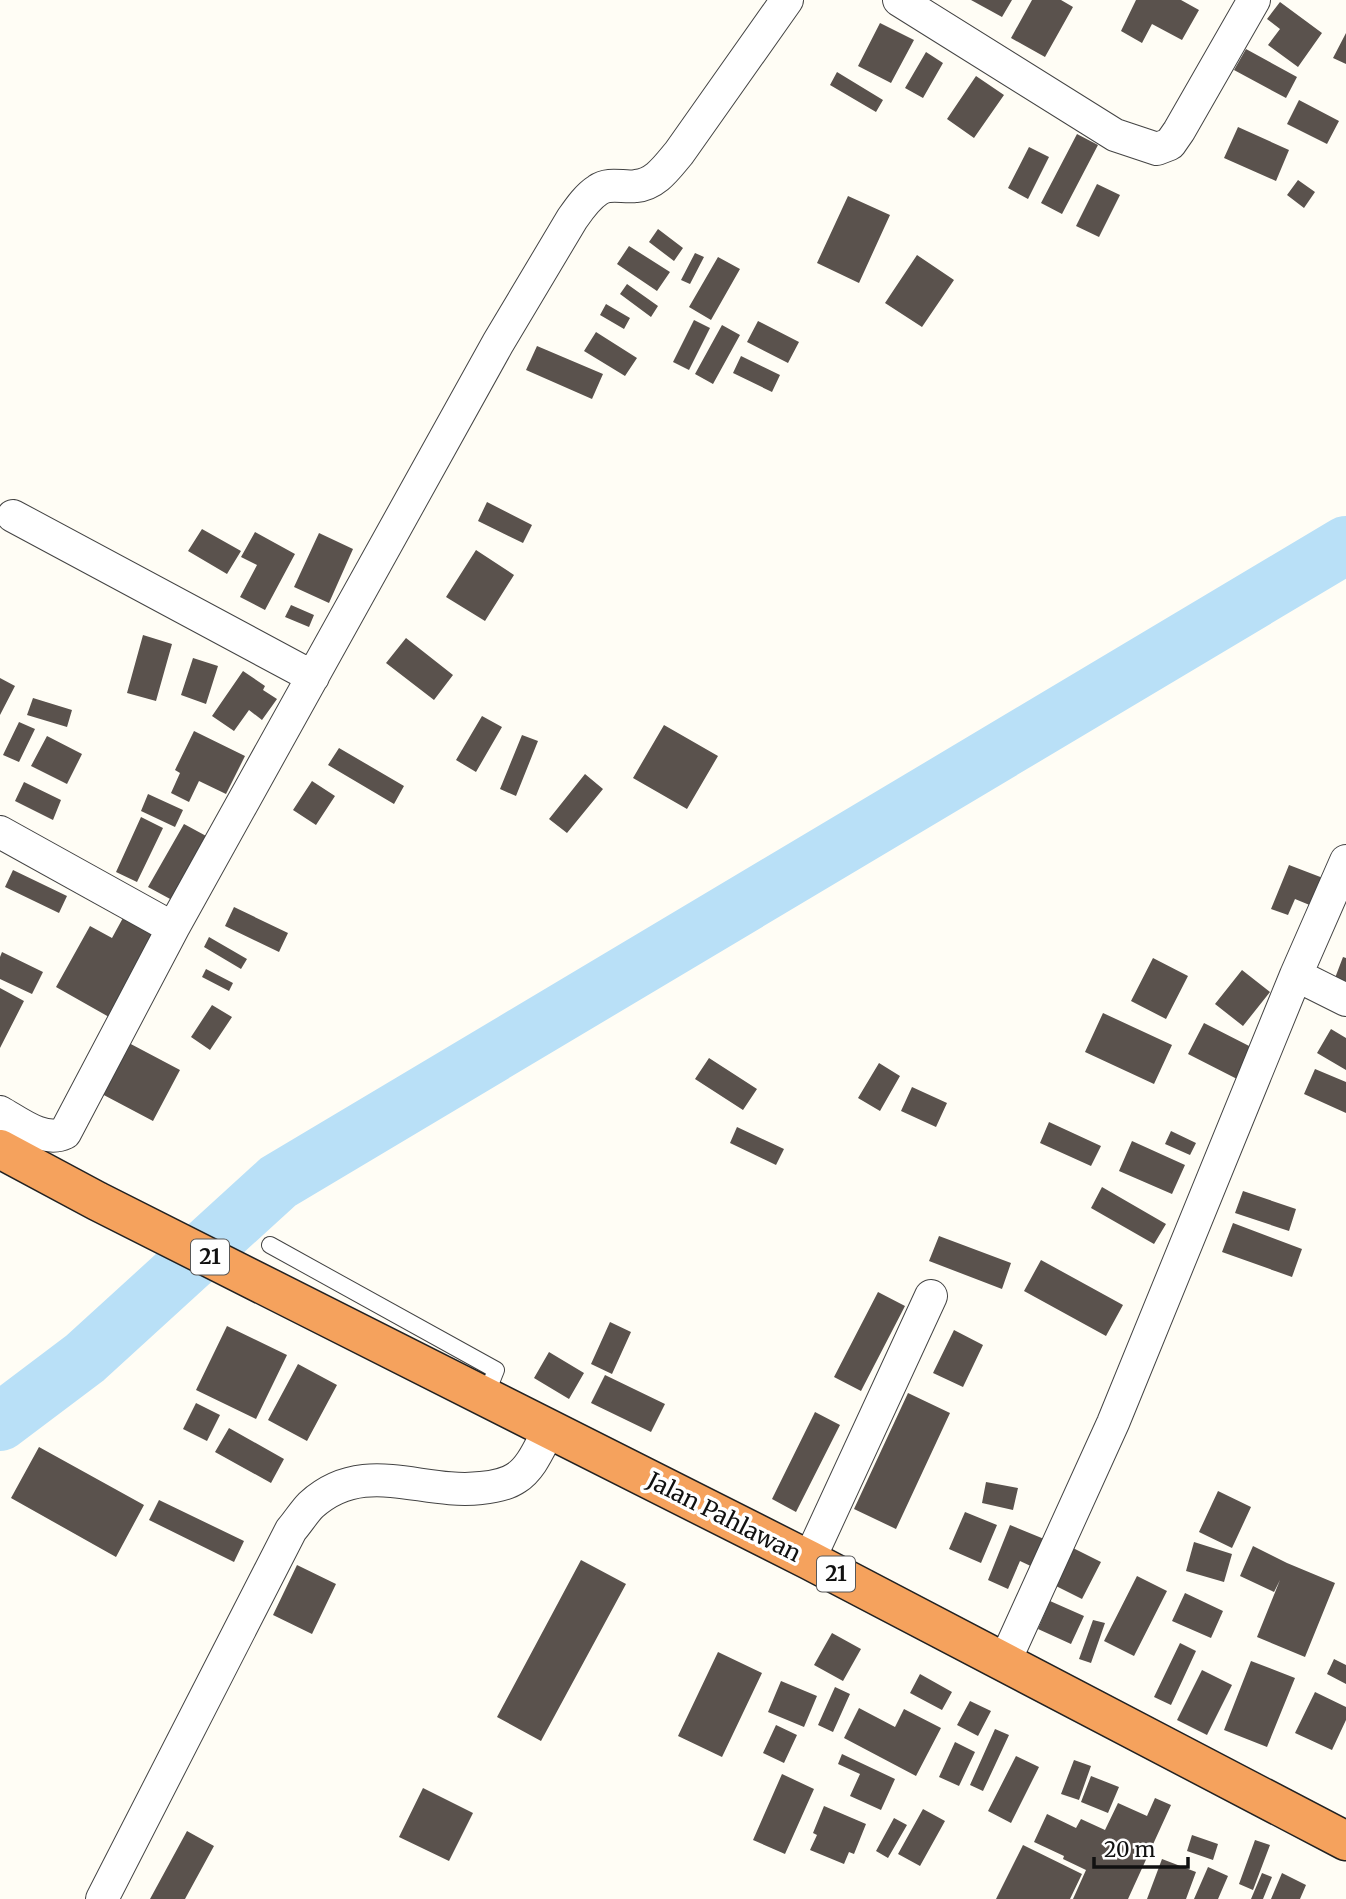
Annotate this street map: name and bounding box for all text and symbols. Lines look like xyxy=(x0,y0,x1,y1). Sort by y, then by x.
road number: 21 xyxy=(191,1240,229,1274)
street label: Jalan Pahlawan xyxy=(642,1465,806,1568)
road number: 21 xyxy=(817,1556,855,1592)
scale bar xyxy=(1094,1826,1188,1870)
text: 20 m xyxy=(1104,1836,1156,1863)

